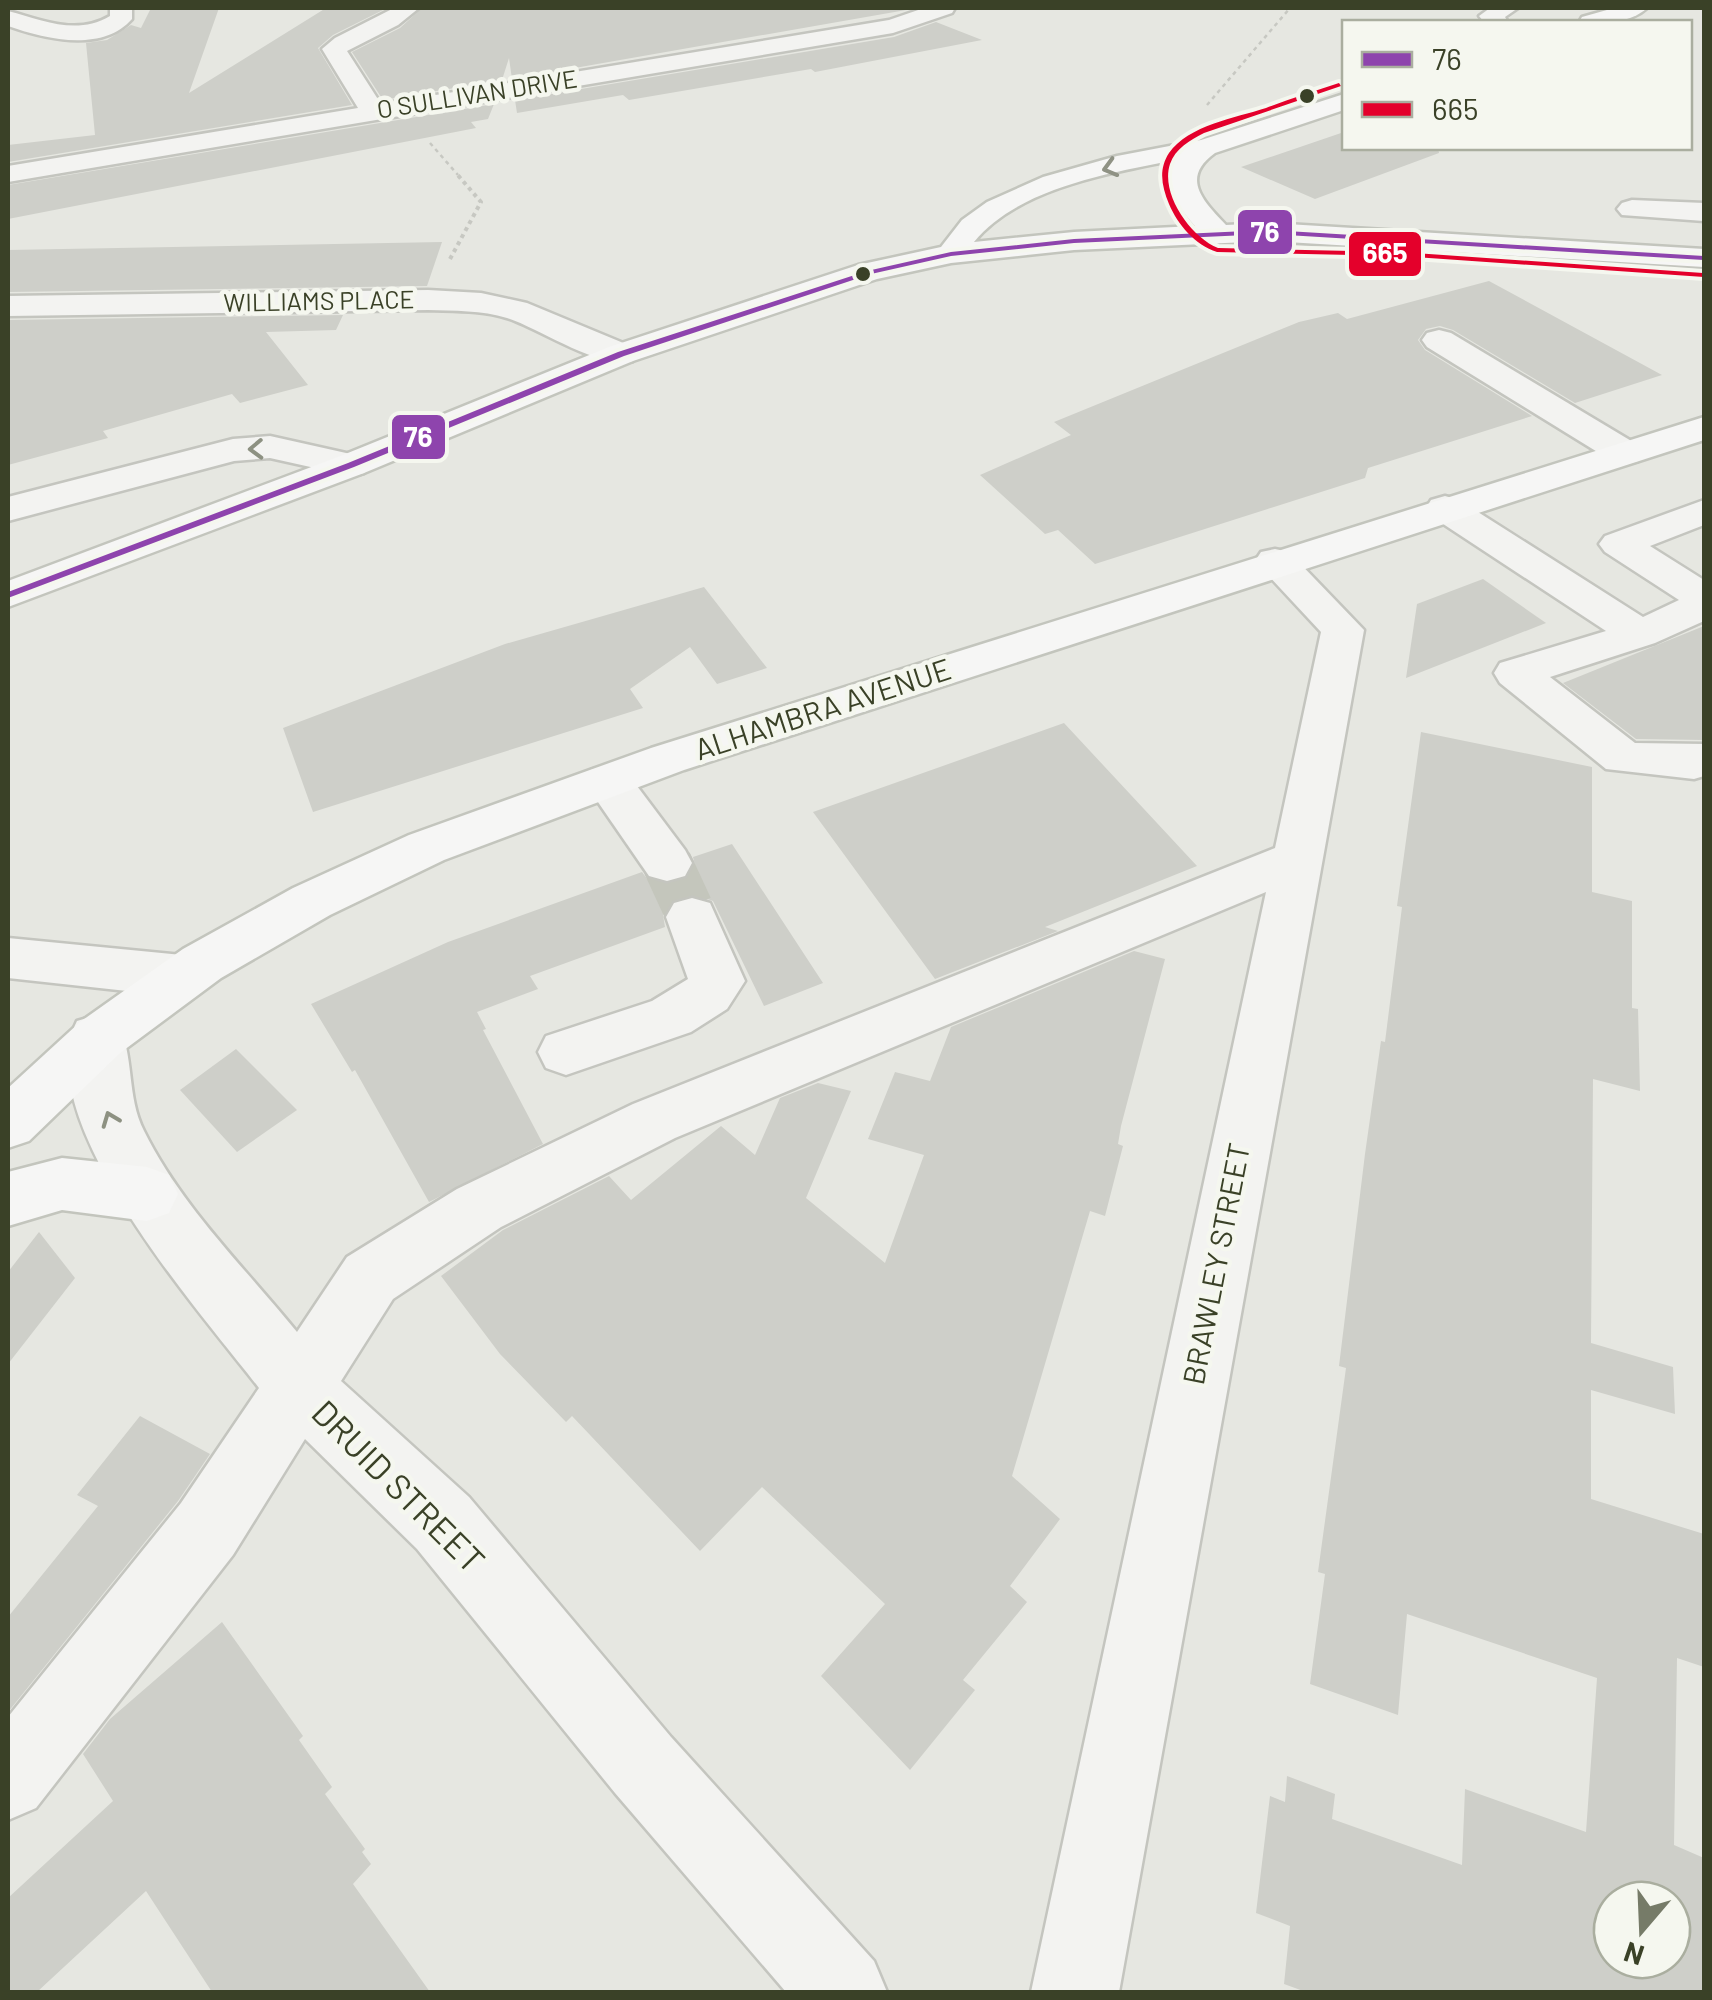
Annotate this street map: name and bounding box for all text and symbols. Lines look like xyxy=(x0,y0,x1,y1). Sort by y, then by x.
legend xyxy=(1342,20,1692,150)
text: 76 xyxy=(1432,40,1462,76)
street label: O SULLIVAN DRIVE xyxy=(375,62,579,124)
unlabelled marker xyxy=(1297,86,1317,106)
text: 665 xyxy=(1432,90,1478,126)
one-way arrow xyxy=(1102,156,1119,177)
line badge: 76 xyxy=(1236,208,1294,256)
text: 76 xyxy=(1251,214,1279,248)
line badge: 665 xyxy=(1347,230,1423,278)
text: 665 xyxy=(1362,235,1408,269)
unlabelled marker xyxy=(853,264,873,284)
street label: WILLIAMS PLACE xyxy=(223,283,415,317)
line badge: 76 xyxy=(390,413,447,461)
text: 76 xyxy=(404,419,432,453)
one-way arrow xyxy=(247,438,263,459)
street label: ALHAMBRA AVENUE xyxy=(690,650,955,767)
one-way arrow xyxy=(101,1111,121,1129)
street label: BRAWLEY STREET xyxy=(1174,1140,1256,1387)
street label: DRUID STREET xyxy=(304,1391,494,1581)
north arrow xyxy=(1592,1880,1692,1980)
text: N xyxy=(1619,1935,1648,1974)

